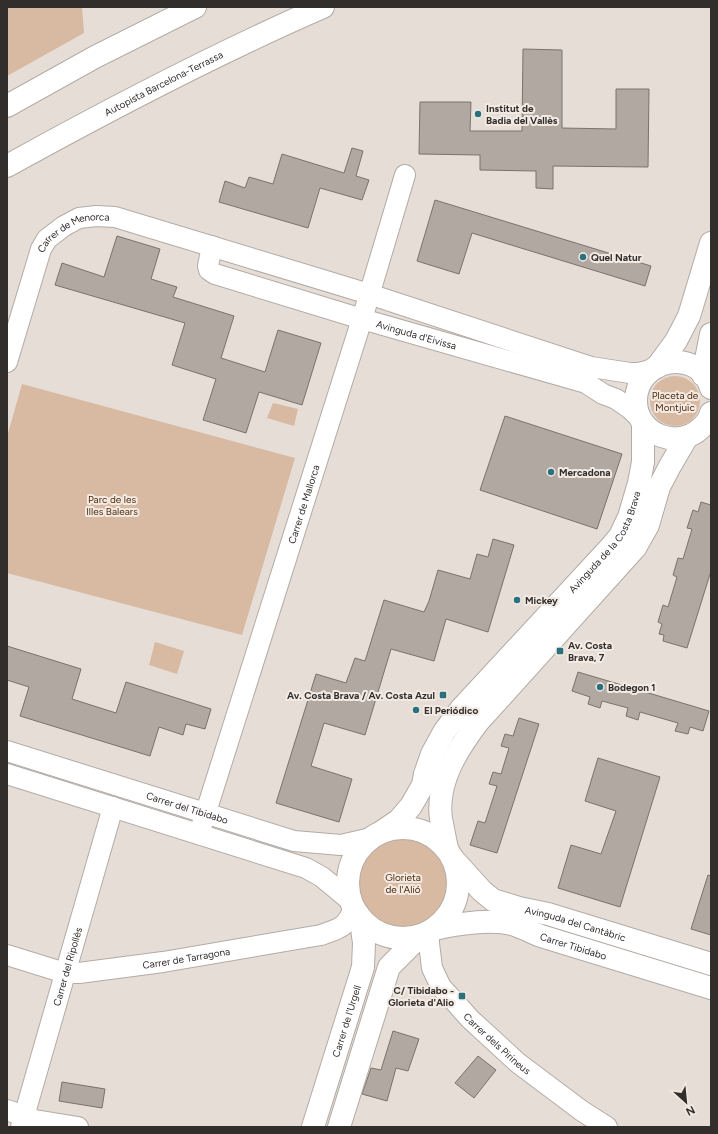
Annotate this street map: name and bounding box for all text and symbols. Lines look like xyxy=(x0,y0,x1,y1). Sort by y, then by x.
street label: Autopista Barcelona-Terrassa xyxy=(102,48,225,119)
place label: Institut de Badia del Vallès xyxy=(486,102,558,127)
marker: Institut de Badia del Vallès xyxy=(473,109,483,119)
street label: Carrer de Menorca xyxy=(34,210,110,255)
place label: Quel Natur xyxy=(591,251,642,264)
marker: Quel Natur xyxy=(578,252,588,262)
street label: Avinguda d'Eivissa xyxy=(375,317,458,353)
park label: Placeta de Montjuïc xyxy=(652,389,699,414)
street label: Carrer de Mallorca xyxy=(285,463,322,545)
place label: Mercadona xyxy=(559,466,610,479)
marker: Mercadona xyxy=(546,467,556,477)
street label: Avinguda de la Costa Brava xyxy=(566,489,643,596)
park label: Parc de les Illes Balears xyxy=(86,493,138,518)
place label: Mickey xyxy=(525,594,558,607)
marker: Mickey xyxy=(512,595,522,605)
place label: Av. Costa Brava, 7 xyxy=(568,639,612,664)
marker: Av. Costa Brava, 7 xyxy=(555,646,565,656)
place label: Bodegon 1 xyxy=(608,681,656,694)
marker: Bodegon 1 xyxy=(595,682,605,692)
place label: Av. Costa Brava / Av. Costa Azul xyxy=(287,689,435,702)
marker: Av. Costa Brava / Av. Costa Azul xyxy=(438,690,448,700)
place label: El Periódico xyxy=(424,704,478,717)
marker: El Periódico xyxy=(411,705,421,715)
street label: Carrer del Tibidabo xyxy=(145,789,230,827)
park label: Glorieta de l'Alió xyxy=(385,871,421,896)
street label: Avinguda del Cantàbric xyxy=(524,903,628,945)
street label: Carrer del Ripollès xyxy=(50,925,85,1008)
street label: Carrer Tibidabo xyxy=(538,930,608,963)
street label: Carrer de Tarragona xyxy=(142,945,231,972)
street label: Carrer de l'Urgell xyxy=(329,984,364,1059)
place label: C/ Tibidabo - Glorieta d'Alio xyxy=(388,984,454,1009)
marker: C/ Tibidabo - Glorieta d'Alio xyxy=(457,991,467,1001)
street label: Carrer dels Pirineus xyxy=(460,1010,534,1078)
north arrow xyxy=(666,1082,706,1122)
text: N xyxy=(684,1103,697,1118)

